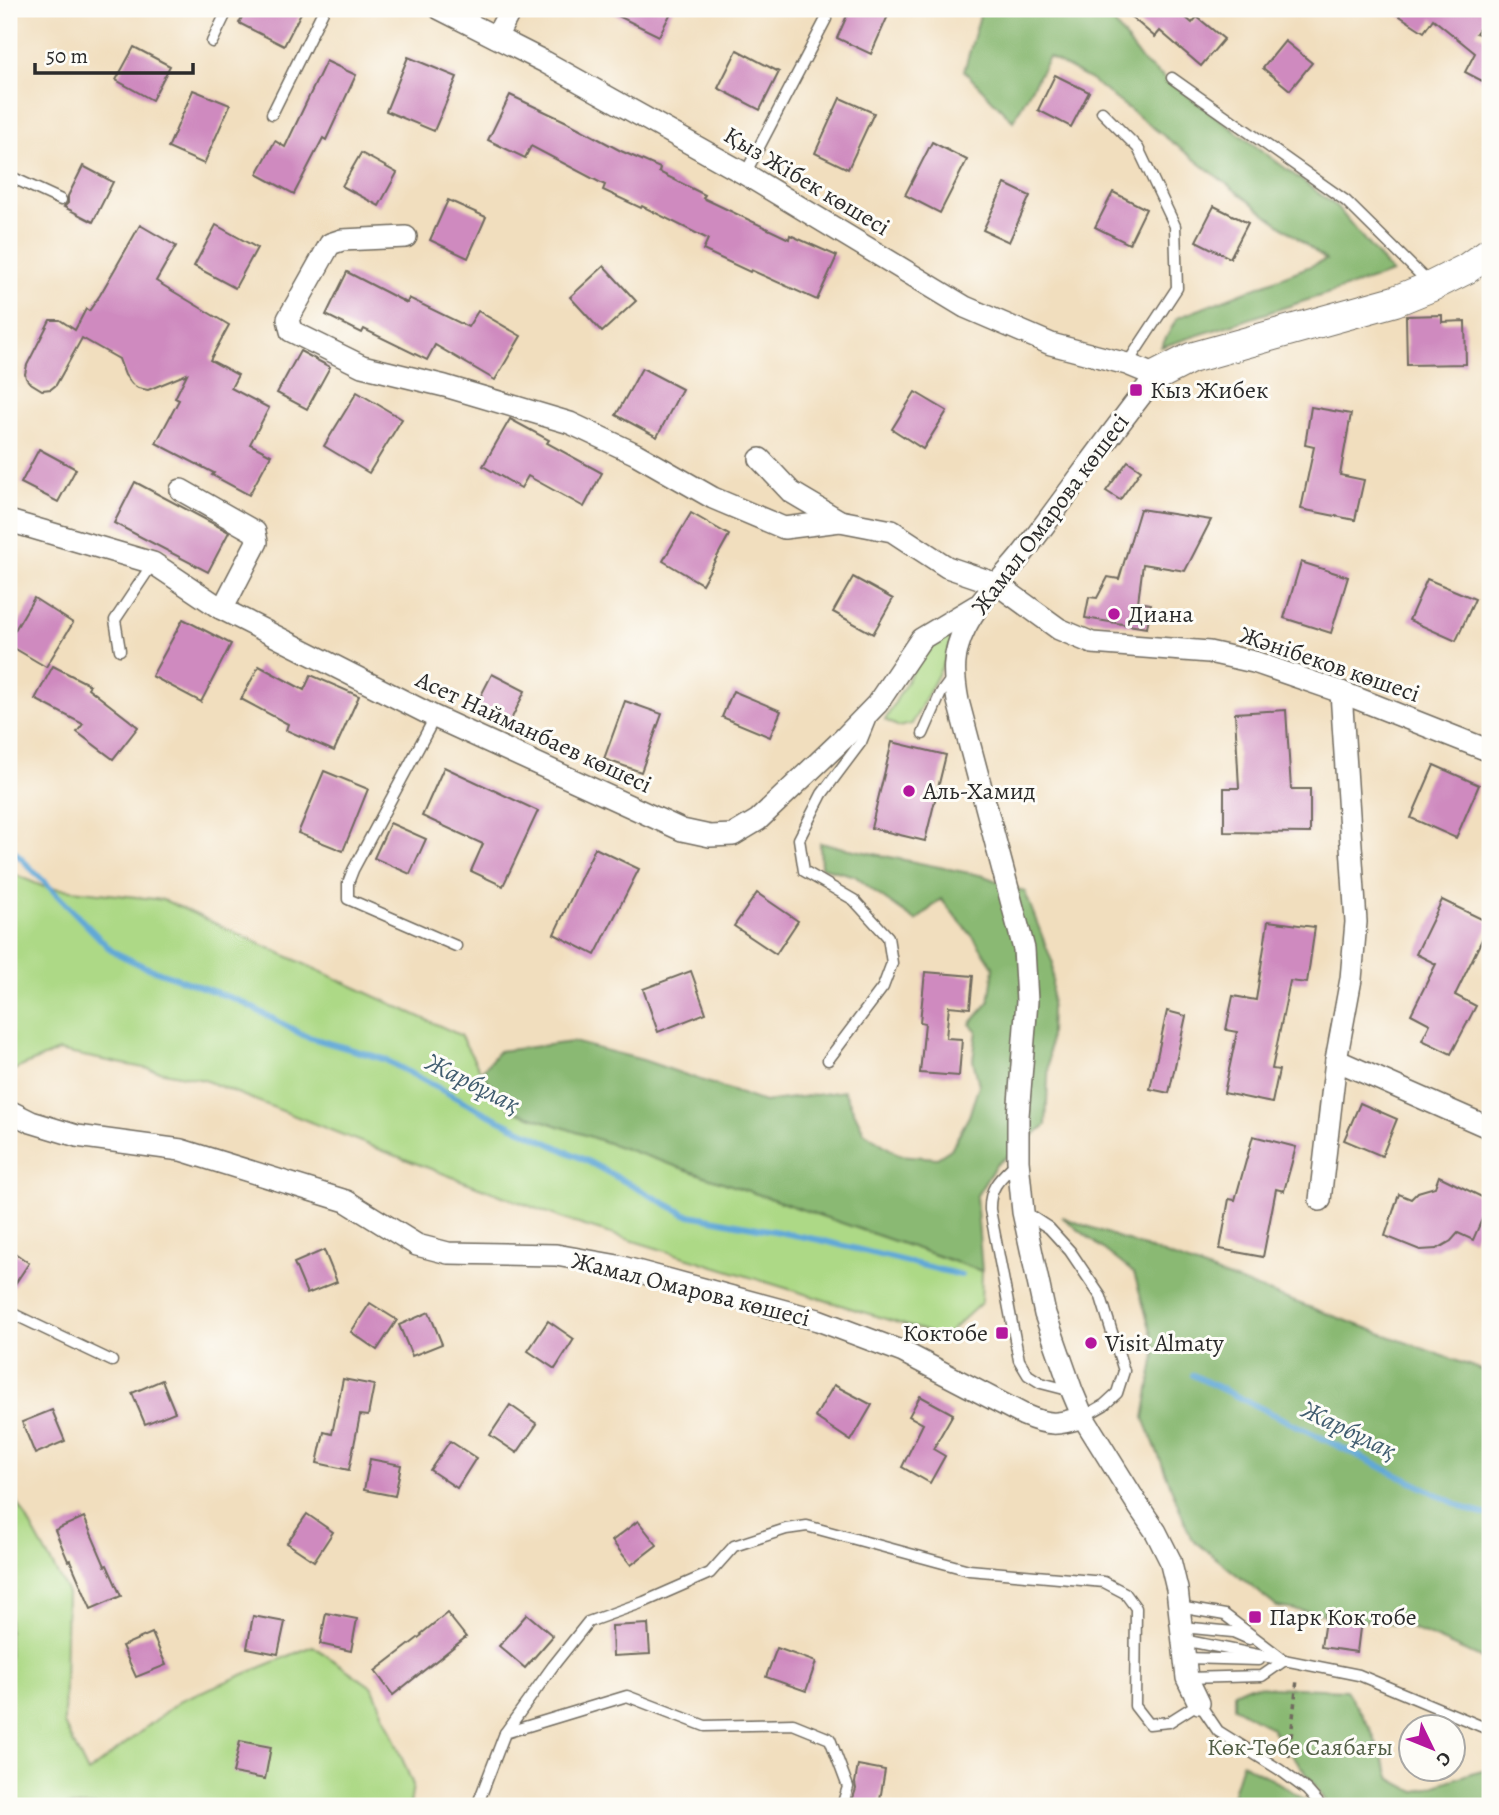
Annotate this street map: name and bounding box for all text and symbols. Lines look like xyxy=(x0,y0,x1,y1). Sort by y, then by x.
scale bar xyxy=(35,32,192,76)
text: 50 m xyxy=(46,42,88,70)
street label: Қыз Жібек көшесі xyxy=(718,119,896,243)
place label: Кыз Жибек xyxy=(1150,374,1268,406)
marker: Кыз Жибек xyxy=(1128,382,1144,398)
street label: Жамал Омарова көшесі xyxy=(964,407,1136,621)
place label: Диана xyxy=(1128,598,1194,630)
marker: Диана xyxy=(1106,606,1122,622)
street label: Жәнібеков көшесі xyxy=(1236,618,1424,710)
street label: Асет Найманбаев көшесі xyxy=(410,663,657,801)
place label: Аль-Хамид xyxy=(922,775,1036,807)
marker: Аль-Хамид xyxy=(901,783,917,799)
water label: Жарбұлақ xyxy=(419,1044,527,1122)
street label: Жамал Омарова көшесі xyxy=(569,1244,813,1334)
place label: Коктобе xyxy=(902,1317,988,1349)
marker: Коктобе xyxy=(994,1325,1010,1341)
place label: Visit Almaty xyxy=(1104,1327,1224,1359)
marker: Visit Almaty xyxy=(1083,1335,1099,1351)
water label: Жарбұлақ xyxy=(1295,1391,1403,1468)
place label: Парк Кок тобе xyxy=(1269,1601,1417,1633)
marker: Парк Кок тобе xyxy=(1247,1609,1263,1625)
north arrow xyxy=(1398,1714,1468,1784)
park label: Көк-Төбе Саябағы xyxy=(1207,1731,1393,1763)
text: С xyxy=(1430,1746,1457,1772)

